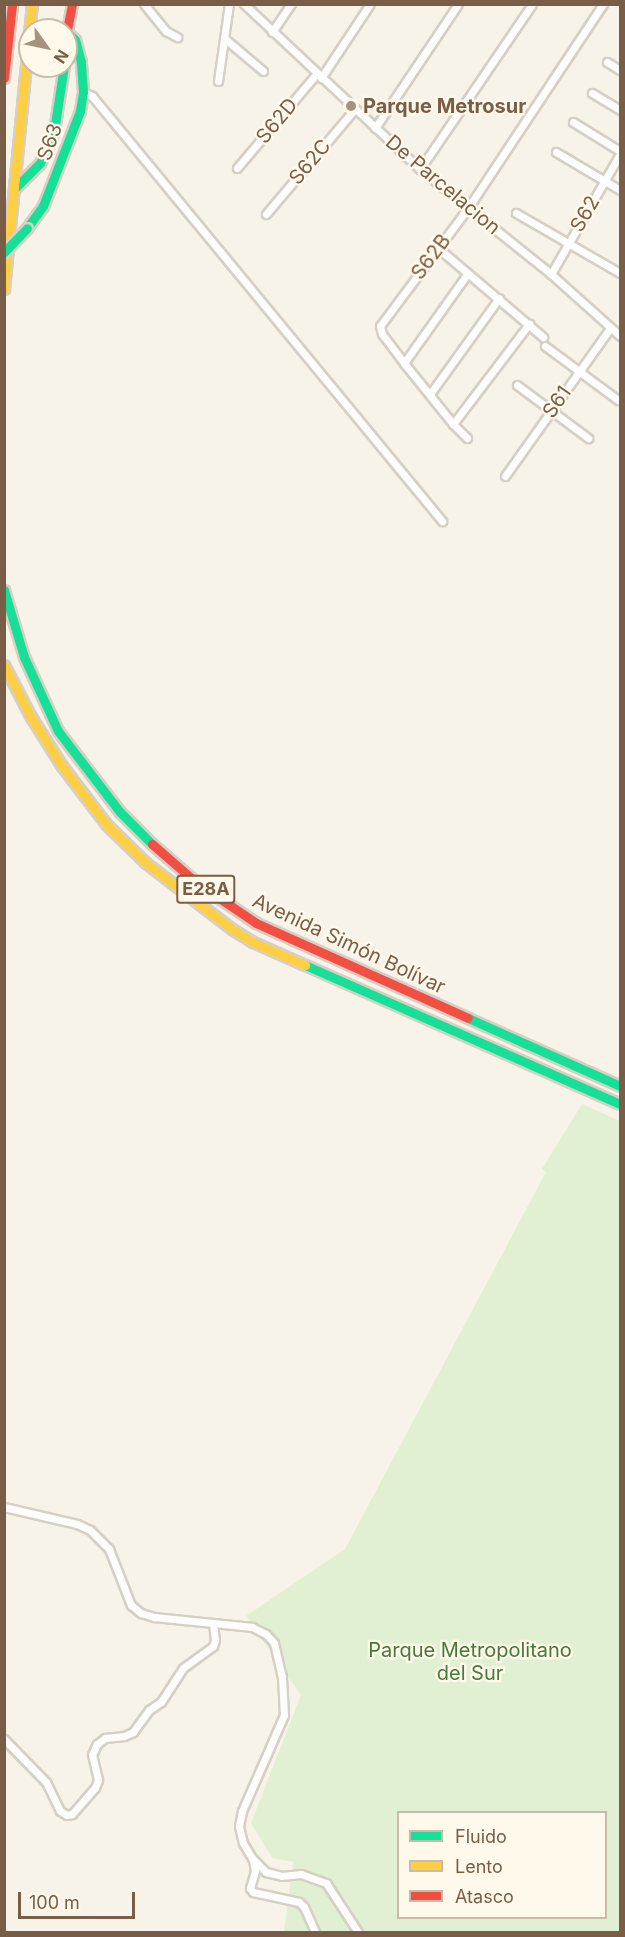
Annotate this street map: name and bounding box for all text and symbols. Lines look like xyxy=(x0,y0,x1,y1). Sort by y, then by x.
north arrow xyxy=(18,18,78,78)
text: N xyxy=(50,46,73,67)
street label: S62D xyxy=(251,93,303,149)
place label: Parque Metrosur xyxy=(363,94,526,118)
marker: Parque Metrosur xyxy=(344,99,358,113)
street label: S63 xyxy=(32,120,68,164)
street label: De Parcelacion xyxy=(381,130,505,240)
street label: S62C xyxy=(284,134,336,190)
street label: S62 xyxy=(565,192,605,236)
street label: S62B xyxy=(406,230,456,284)
street label: S61 xyxy=(538,381,576,423)
road number: E28A xyxy=(176,874,236,904)
street label: Avenida Simón Bolívar xyxy=(249,889,449,999)
park label: Parque Metropolitano del Sur xyxy=(368,1639,572,1686)
legend xyxy=(397,1811,607,1919)
text: Fluido xyxy=(455,1826,507,1847)
text: Lento xyxy=(455,1856,503,1877)
scale bar xyxy=(21,1880,138,1918)
text: Atasco xyxy=(455,1886,514,1907)
text: 100 m xyxy=(29,1892,80,1913)

